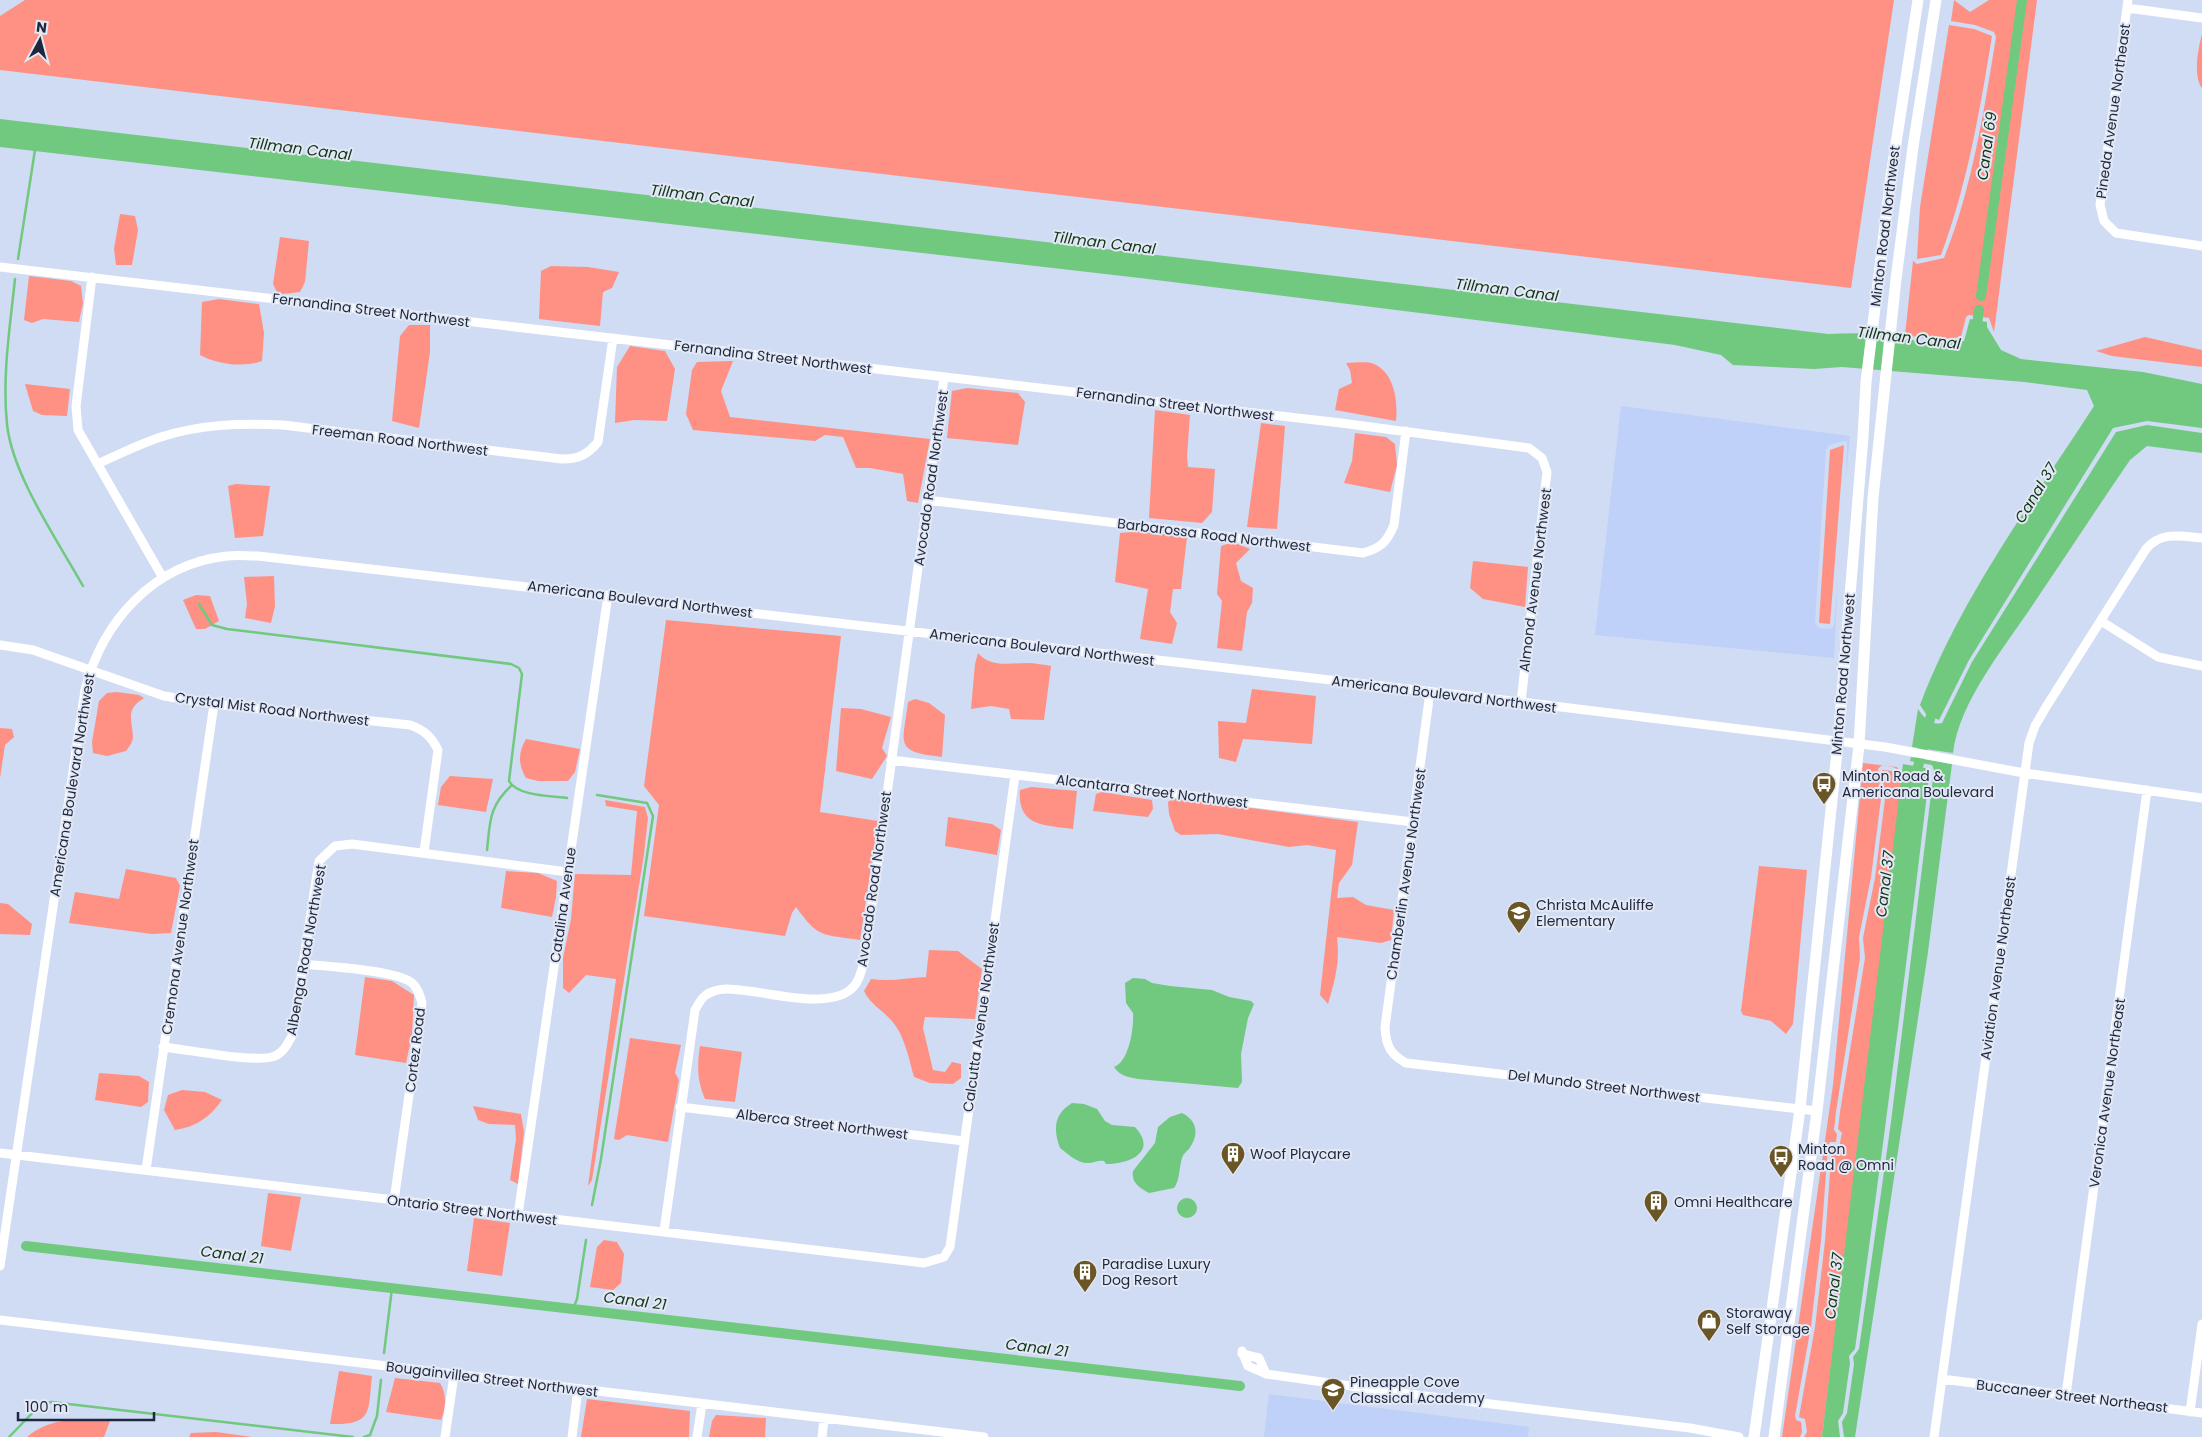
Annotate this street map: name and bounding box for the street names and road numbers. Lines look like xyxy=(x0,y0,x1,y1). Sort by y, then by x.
street label: Pineda Avenue Northeast xyxy=(2091,22,2135,200)
street label: Minton Road Northwest xyxy=(1865,144,1905,308)
street label: Fernandina Street Northwest xyxy=(271,288,471,332)
street label: Fernandina Street Northwest xyxy=(673,335,873,379)
street label: Fernandina Street Northwest xyxy=(1075,382,1275,426)
street label: Avocado Road Northwest xyxy=(909,389,953,567)
street label: Freeman Road Northwest xyxy=(311,419,489,461)
street label: Almond Avenue Northwest xyxy=(1514,487,1556,673)
street label: Barbarossa Road Northwest xyxy=(1116,513,1312,557)
street label: Americana Boulevard Northwest xyxy=(526,575,754,623)
street label: Minton Road Northwest xyxy=(1826,592,1860,756)
street label: Americana Boulevard Northwest xyxy=(928,623,1156,671)
street label: Americana Boulevard Northwest xyxy=(1330,670,1558,718)
street label: Americana Boulevard Northwest xyxy=(44,672,100,898)
street label: Crystal Mist Road Northwest xyxy=(174,687,370,731)
street label: Chamberlin Avenue Northwest xyxy=(1381,767,1431,981)
street label: Alcantarra Street Northwest xyxy=(1055,769,1249,813)
street label: Avocado Road Northwest xyxy=(852,790,896,968)
street label: Cremona Avenue Northwest xyxy=(156,838,204,1036)
street label: Catalina Avenue xyxy=(545,846,581,964)
street label: Albenga Road Northwest xyxy=(281,863,331,1037)
street label: Aviation Avenue Northeast xyxy=(1975,875,2021,1061)
street label: Calcutta Avenue Northwest xyxy=(958,921,1004,1113)
street label: Veronica Avenue Northeast xyxy=(2084,997,2130,1189)
street label: Cortez Road xyxy=(400,1006,430,1094)
street label: Del Mundo Street Northwest xyxy=(1507,1064,1701,1108)
street label: Alberca Street Northwest xyxy=(735,1104,909,1144)
street label: Ontario Street Northwest xyxy=(386,1190,558,1230)
street label: Bougainvillea Street Northwest xyxy=(385,1356,599,1402)
street label: Buccaneer Street Northeast xyxy=(1975,1374,2169,1418)

